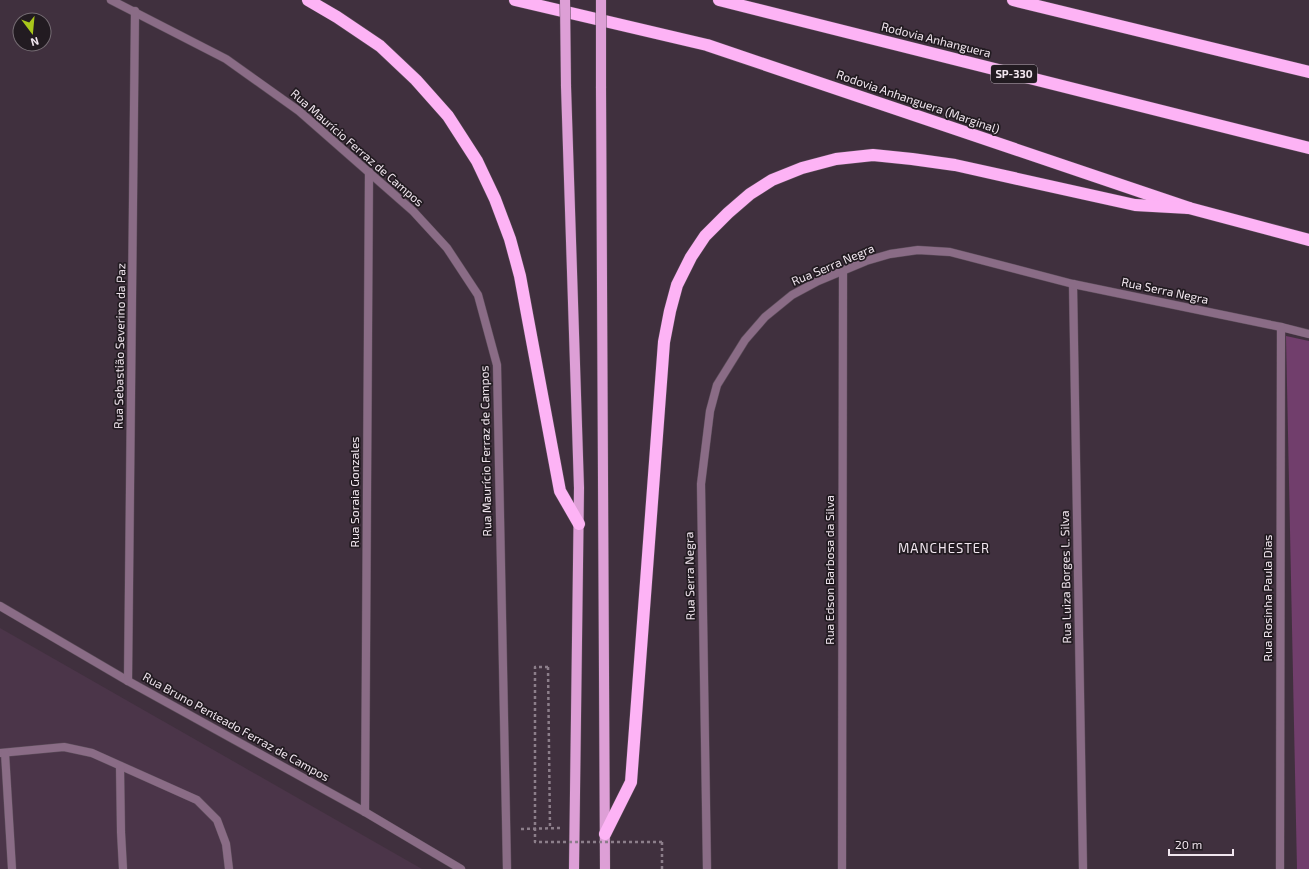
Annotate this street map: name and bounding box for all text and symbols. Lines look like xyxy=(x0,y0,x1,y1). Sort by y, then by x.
north arrow xyxy=(12,12,52,52)
street label: Rodovia Anhanguera xyxy=(880,19,992,59)
text: N xyxy=(29,35,41,49)
road number: SP-330 xyxy=(991,65,1037,83)
street label: Rodovia Anhanguera (Marginal) xyxy=(835,66,1002,136)
street label: Rua Maurício Ferraz de Campos xyxy=(288,86,427,209)
street label: Rua Serra Negra xyxy=(789,240,876,288)
street label: Rua Sebastião Severino da Paz xyxy=(111,263,127,429)
street label: Rua Serra Negra xyxy=(1120,274,1210,306)
street label: Rua Maurício Ferraz de Campos xyxy=(477,365,493,537)
street label: Rua Soraia Gonzales xyxy=(347,437,361,547)
street label: Rua Edson Barbosa da Silva xyxy=(822,495,836,645)
street label: Rua Luiza Borges L. Silva xyxy=(1057,510,1073,644)
street label: Rua Serra Negra xyxy=(681,532,697,620)
street label: Rua Rosinha Paula Dias xyxy=(1260,535,1274,661)
district label: MANCHESTER xyxy=(898,540,990,556)
street label: Rua Bruno Penteado Ferraz de Campos xyxy=(141,669,332,783)
scale bar xyxy=(1169,831,1233,857)
text: 20 m xyxy=(1175,837,1202,851)

